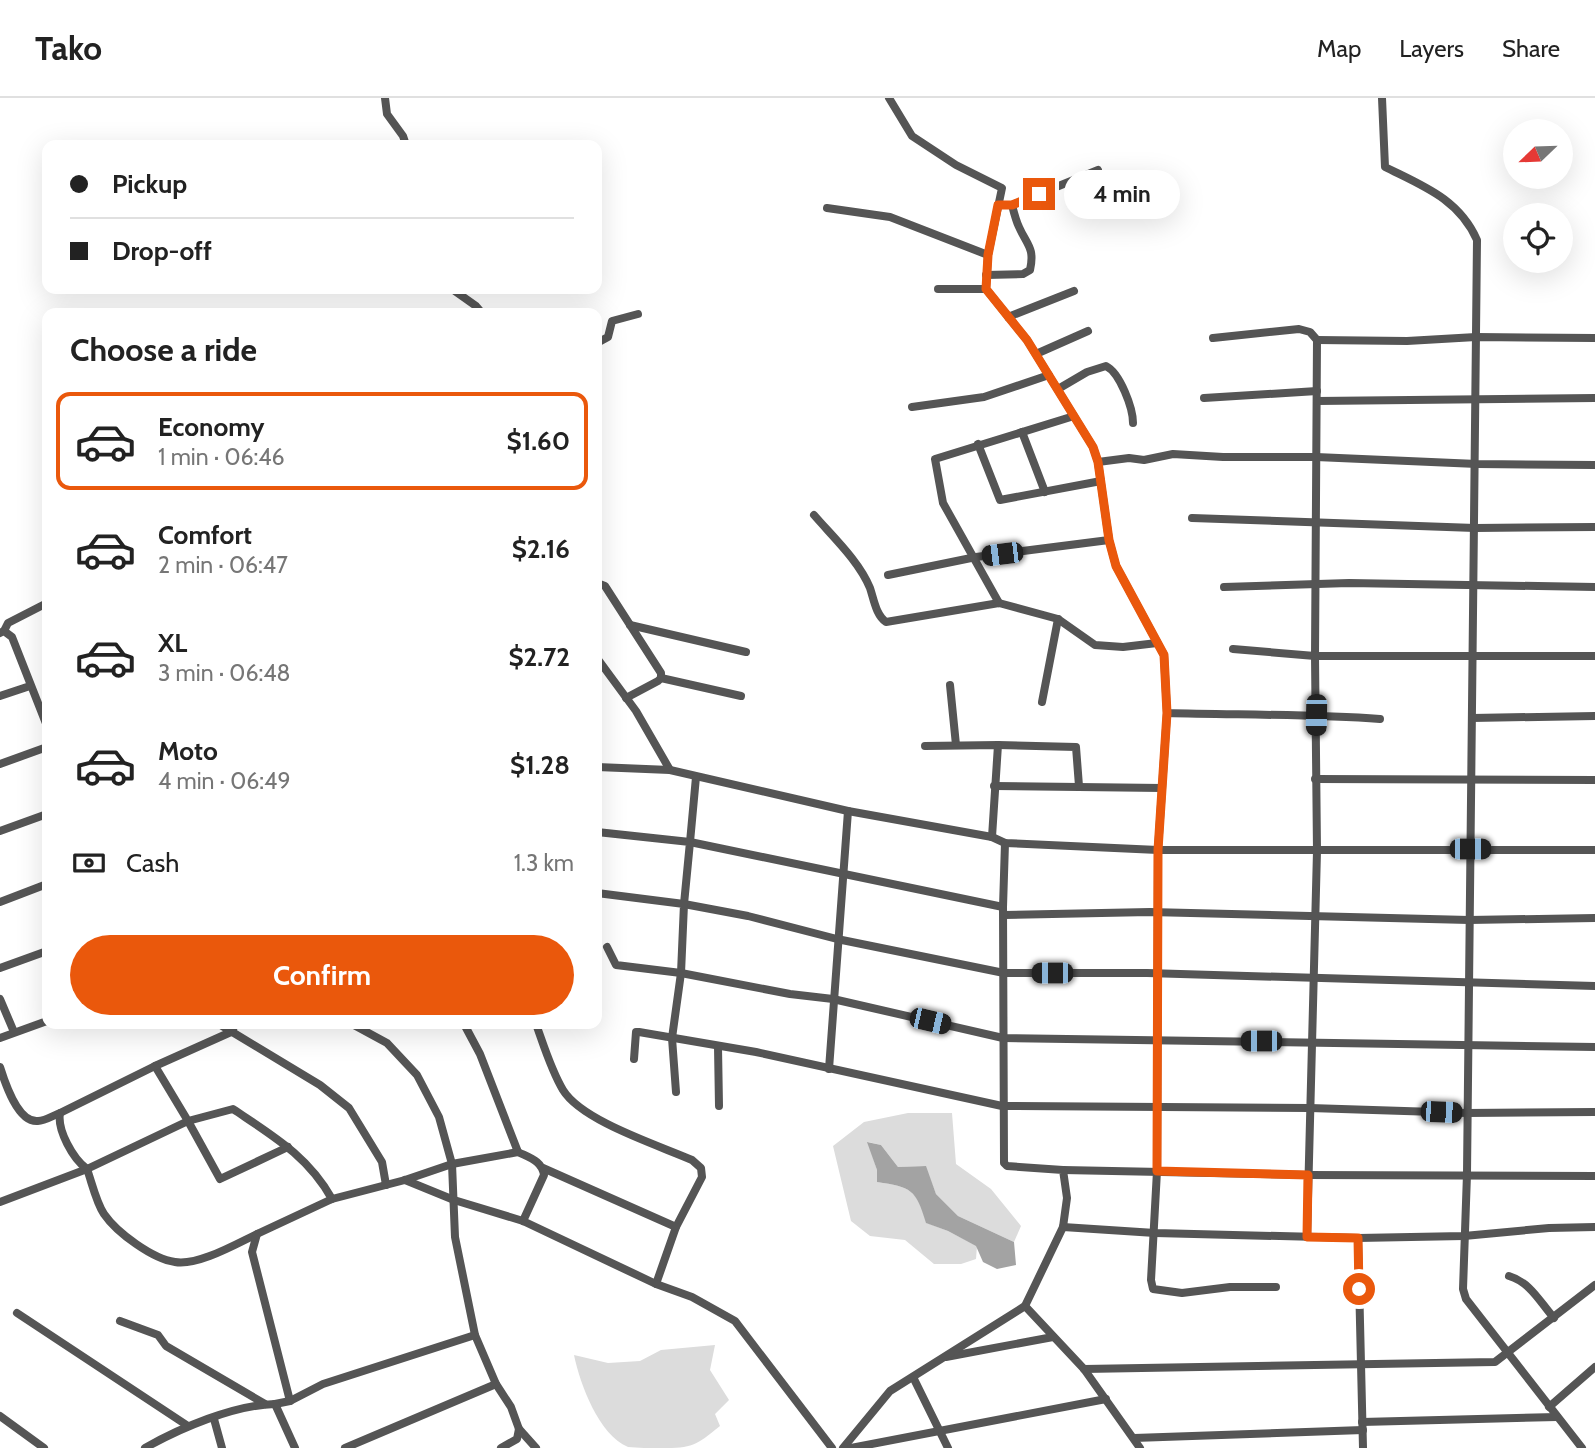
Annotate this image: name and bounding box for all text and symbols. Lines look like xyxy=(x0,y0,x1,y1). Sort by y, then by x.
text: Tako xyxy=(35,28,102,68)
text: Map xyxy=(1317,34,1361,63)
text: Layers xyxy=(1399,34,1464,63)
text: Share xyxy=(1502,34,1560,63)
north arrow xyxy=(1503,119,1573,189)
map controls xyxy=(1503,119,1573,273)
text: Pickup xyxy=(112,168,187,200)
callout: 4 min xyxy=(1064,170,1179,218)
route end xyxy=(1023,178,1055,210)
text: 4 min xyxy=(1093,180,1151,208)
button: locate xyxy=(1503,203,1573,273)
text: Drop-off xyxy=(112,235,212,267)
text: Choose a ride xyxy=(70,330,257,369)
icon: car xyxy=(74,410,137,473)
text: Economy xyxy=(158,411,264,443)
text: $1.60 xyxy=(507,425,570,457)
text: 1 min · 06:46 xyxy=(158,443,285,471)
icon: car xyxy=(74,518,137,581)
text: Comfort xyxy=(158,519,252,551)
text: $2.16 xyxy=(512,533,570,565)
car xyxy=(980,541,1025,567)
text: 2 min · 06:47 xyxy=(158,551,288,579)
icon: car xyxy=(74,626,137,689)
text: XL xyxy=(158,627,187,659)
text: $2.72 xyxy=(508,641,570,673)
text: 3 min · 06:48 xyxy=(158,659,290,687)
car xyxy=(1306,694,1327,736)
icon: car xyxy=(74,734,137,797)
text: Moto xyxy=(158,735,218,767)
text: $1.28 xyxy=(510,749,570,781)
text: 4 min · 06:49 xyxy=(158,767,290,795)
car xyxy=(1450,839,1492,860)
icon: cash xyxy=(70,844,108,882)
text: Cash xyxy=(126,847,179,879)
text: 1.3 km xyxy=(514,849,574,877)
button: Confirm xyxy=(70,935,574,1015)
car xyxy=(1032,963,1074,984)
car xyxy=(908,1006,953,1036)
car xyxy=(1241,1031,1283,1052)
car xyxy=(1420,1101,1463,1123)
route start xyxy=(1343,1273,1375,1305)

